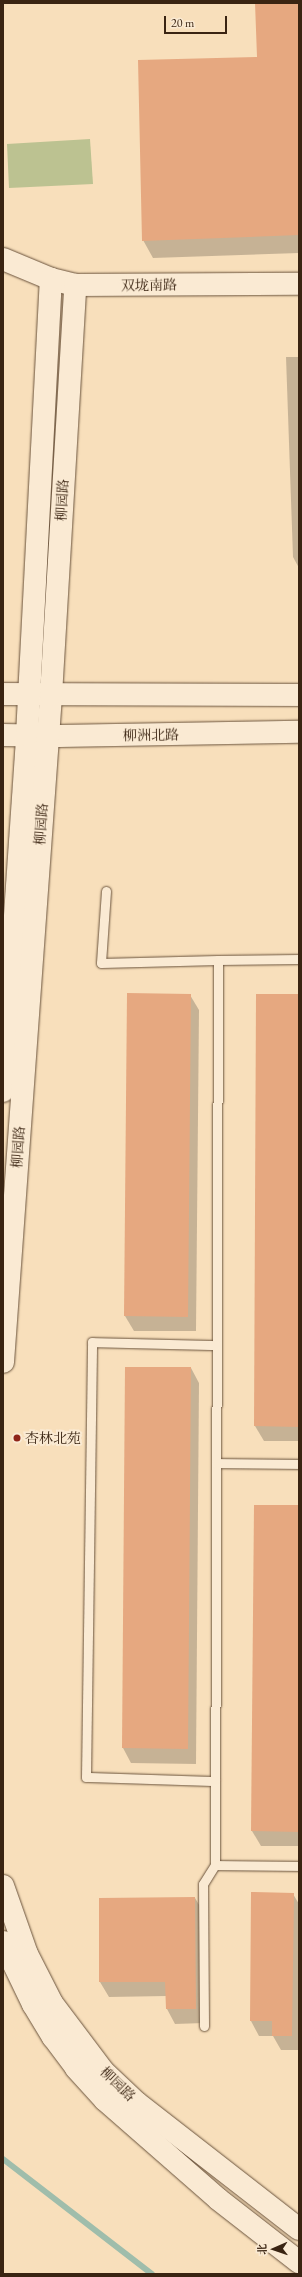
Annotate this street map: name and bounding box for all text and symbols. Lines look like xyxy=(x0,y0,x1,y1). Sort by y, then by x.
scale bar xyxy=(166,8,229,34)
text: 20 m xyxy=(171,15,194,31)
street label: 双垅南路 xyxy=(121,276,177,294)
street label: 柳园路 xyxy=(53,479,71,521)
street label: 柳洲北路 xyxy=(123,726,179,744)
street label: 柳园路 xyxy=(31,802,51,846)
street label: 柳园路 xyxy=(8,1125,28,1169)
place label: 杏林北苑 xyxy=(25,1430,81,1446)
marker: 杏林北苑 xyxy=(12,1433,22,1443)
street label: 柳园路 xyxy=(97,2063,139,2105)
north arrow xyxy=(254,2229,294,2269)
text: 北 xyxy=(255,2244,269,2255)

